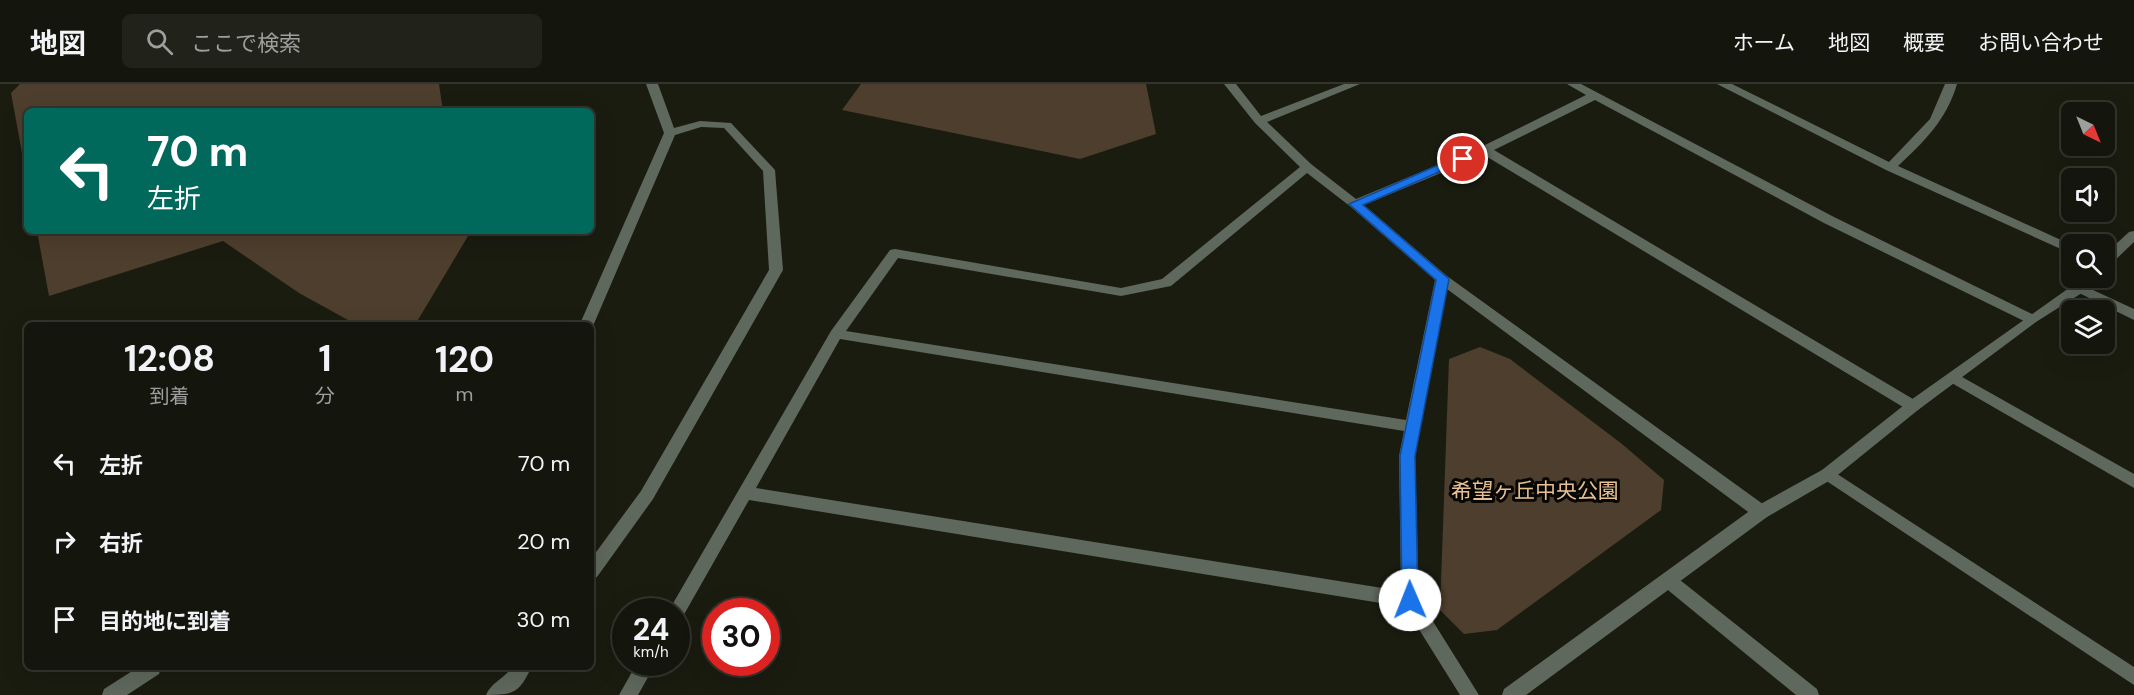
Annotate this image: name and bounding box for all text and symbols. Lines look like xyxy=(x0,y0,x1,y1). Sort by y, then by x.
search box xyxy=(122,14,542,68)
text: 地図 xyxy=(30,25,86,62)
icon: search xyxy=(143,25,176,58)
text: ここで検索 xyxy=(191,29,301,58)
text: ホーム xyxy=(1733,29,1795,57)
text: 地図 xyxy=(1828,29,1870,57)
text: 概要 xyxy=(1903,29,1945,57)
text: お問い合わせ xyxy=(1978,29,2104,57)
north arrow xyxy=(2061,102,2115,156)
map controls xyxy=(2061,102,2115,354)
text: 70 m xyxy=(147,124,248,179)
icon: left xyxy=(48,132,126,210)
pin xyxy=(1437,133,1488,184)
icon: arrive xyxy=(1446,142,1479,175)
button: sound xyxy=(2061,168,2115,222)
text: 左折 xyxy=(147,181,201,216)
button: search xyxy=(2061,234,2115,288)
button: layers xyxy=(2061,300,2115,354)
text: 12:08 xyxy=(124,335,215,382)
text: 1 xyxy=(318,335,332,382)
text: 120 xyxy=(435,336,494,383)
text: m xyxy=(456,381,473,407)
text: 到着 xyxy=(150,383,190,409)
text: 分 xyxy=(315,383,335,409)
icon: left xyxy=(48,447,81,480)
text: 70 m xyxy=(518,449,570,478)
text: 左折 xyxy=(99,451,143,480)
park label: 希望ヶ丘中央公園 xyxy=(1451,477,1619,505)
icon: right xyxy=(48,525,81,558)
text: 20 m xyxy=(517,527,570,556)
text: 右折 xyxy=(99,529,143,558)
position arrow xyxy=(1378,568,1442,632)
speed limit sign: 30 xyxy=(702,598,780,676)
icon: arrive xyxy=(48,603,81,636)
text: 30 m xyxy=(516,605,570,634)
text: 目的地に到着 xyxy=(99,607,231,636)
text: 24 xyxy=(633,610,669,649)
text: km/h xyxy=(633,642,669,662)

